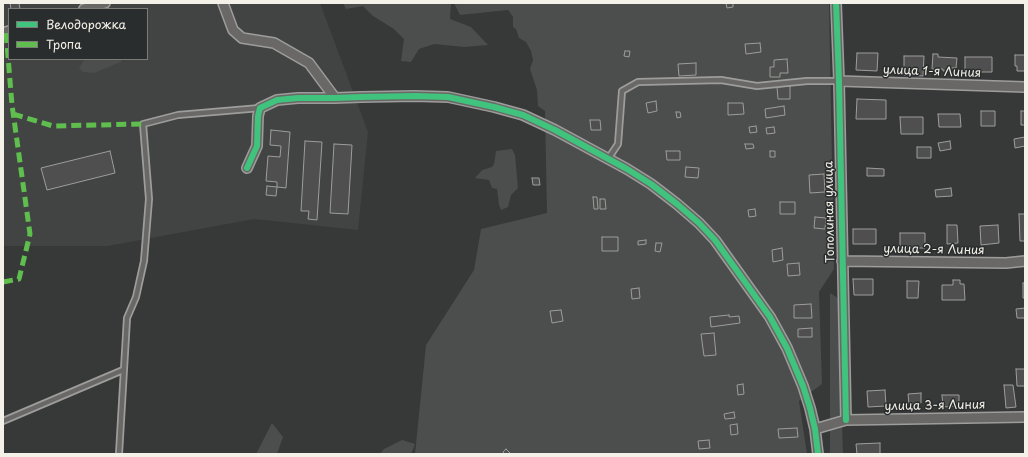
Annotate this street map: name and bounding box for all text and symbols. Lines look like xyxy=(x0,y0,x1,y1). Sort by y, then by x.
legend xyxy=(8,8,148,60)
text: Велодорожка xyxy=(46,15,126,33)
text: Тропа xyxy=(46,35,82,53)
street label: улица 1-я Линия xyxy=(883,63,981,81)
street label: Тополиная улица xyxy=(822,161,838,263)
street label: улица 2-я Линия xyxy=(883,242,985,258)
street label: улица 3-я Линия xyxy=(884,398,986,414)

